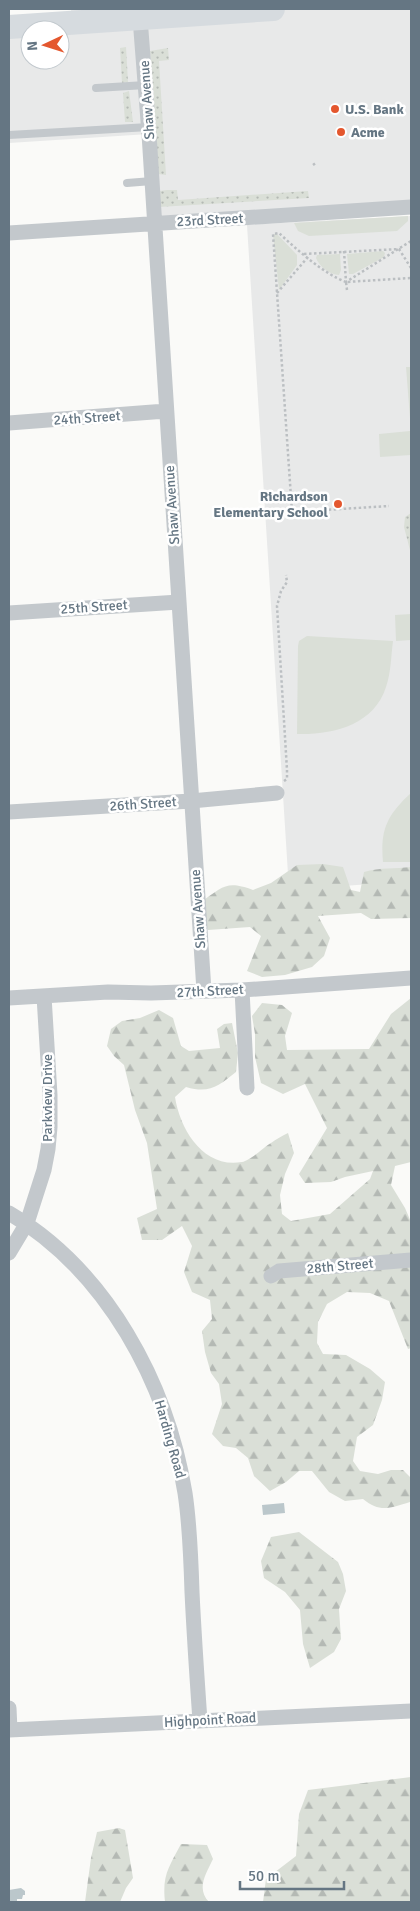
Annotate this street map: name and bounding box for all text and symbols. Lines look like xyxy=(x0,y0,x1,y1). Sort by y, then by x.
north arrow xyxy=(20,20,70,70)
text: N xyxy=(24,40,41,51)
street label: Shaw Avenue xyxy=(136,60,158,140)
place label: U.S. Bank xyxy=(345,101,404,118)
marker: U.S. Bank xyxy=(329,103,341,115)
place label: Acme xyxy=(351,124,385,141)
marker: Acme xyxy=(335,126,347,138)
street label: 23rd Street xyxy=(176,210,244,230)
street label: 24th Street xyxy=(53,407,121,429)
street label: Shaw Avenue xyxy=(161,465,183,545)
place label: Richardson Elementary School xyxy=(213,488,329,521)
marker: Richardson Elementary School xyxy=(332,498,344,510)
street label: 25th Street xyxy=(60,596,128,618)
street label: 26th Street xyxy=(109,793,177,815)
street label: Shaw Avenue xyxy=(187,869,209,949)
street label: 27th Street xyxy=(176,981,244,1001)
street label: Parkview Drive xyxy=(39,1054,56,1142)
street label: 28th Street xyxy=(306,1255,374,1277)
street label: Harding Road xyxy=(151,1398,189,1480)
street label: Highpoint Road xyxy=(163,1709,257,1731)
scale bar xyxy=(240,1858,344,1890)
text: 50 m xyxy=(248,1867,279,1885)

